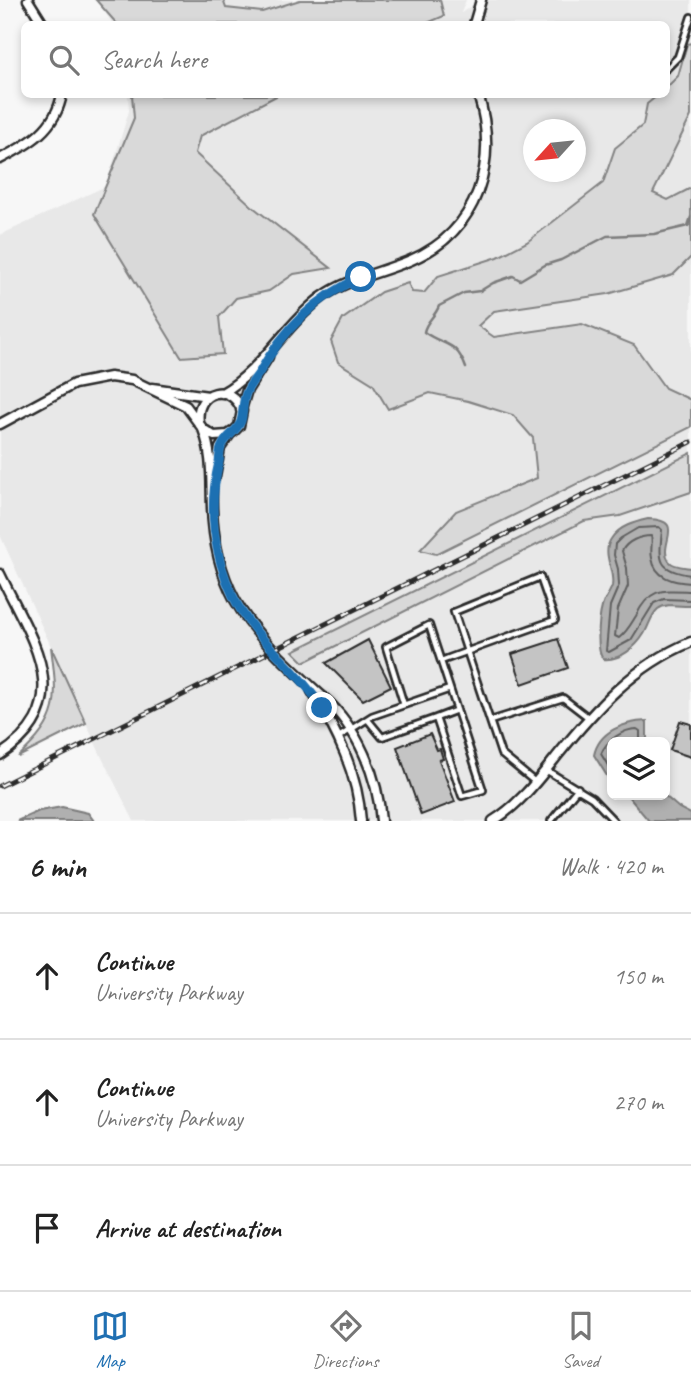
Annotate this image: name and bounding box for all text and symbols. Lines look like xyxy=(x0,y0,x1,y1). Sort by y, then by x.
search box xyxy=(21,21,670,98)
icon: search xyxy=(45,41,83,79)
text: Search here xyxy=(101,43,207,76)
north arrow xyxy=(523,119,586,182)
route start xyxy=(345,261,376,292)
route end xyxy=(306,692,337,723)
map controls xyxy=(607,737,670,800)
button: layers xyxy=(607,737,670,800)
text: 6 min xyxy=(28,848,86,886)
text: Walk · 420 m xyxy=(559,852,663,881)
text: Continue xyxy=(95,945,173,978)
icon: ahead xyxy=(28,957,66,995)
text: 150 m xyxy=(614,962,663,991)
text: University Parkway xyxy=(95,978,243,1007)
text: Continue xyxy=(95,1071,173,1104)
icon: ahead xyxy=(28,1083,66,1121)
text: 270 m xyxy=(614,1088,663,1117)
text: University Parkway xyxy=(95,1104,243,1133)
icon: arrive xyxy=(28,1209,66,1247)
text: Arrive at destination xyxy=(95,1212,281,1245)
tab: Map xyxy=(91,1307,129,1373)
tab: Directions xyxy=(312,1307,379,1373)
tab: Saved xyxy=(562,1307,600,1373)

